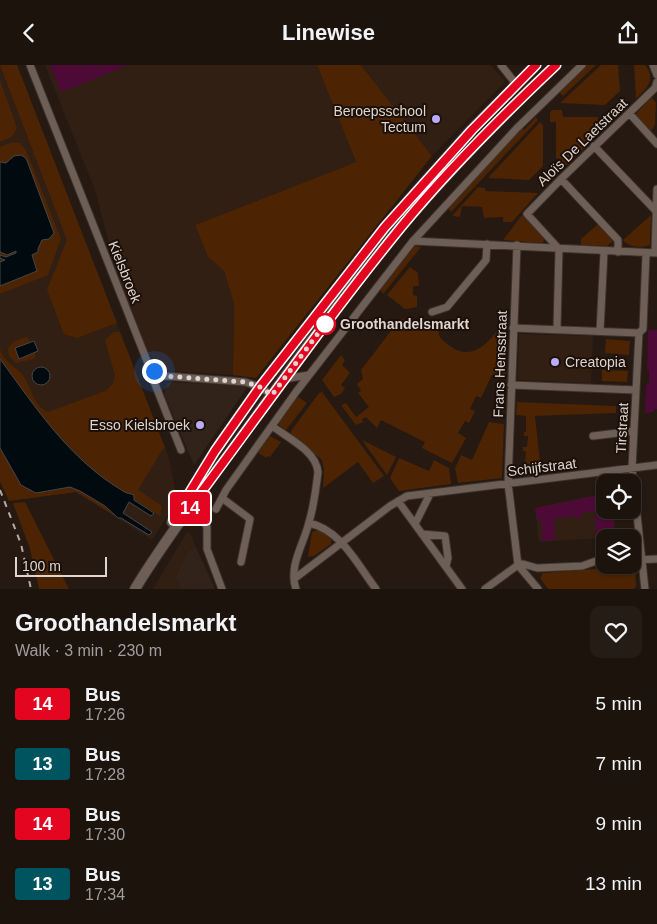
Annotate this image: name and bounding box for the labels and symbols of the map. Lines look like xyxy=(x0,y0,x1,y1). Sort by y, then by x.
street label: Aloïs De Laetstraat xyxy=(534,95,630,189)
place label: Beroepsschool Tectum xyxy=(333,103,426,135)
marker: Beroepsschool Tectum xyxy=(430,113,442,125)
street label: Kielsbroek xyxy=(105,239,145,306)
street label: Frans Hensstraat xyxy=(490,310,510,418)
marker: Groothandelsmarkt xyxy=(314,313,336,335)
place label: Groothandelsmarkt xyxy=(340,316,469,332)
place label: Creatopia xyxy=(565,354,626,370)
marker: Creatopia xyxy=(549,356,561,368)
your location xyxy=(142,359,167,384)
street label: Tirstraat xyxy=(613,402,631,454)
place label: Esso Kielsbroek xyxy=(90,417,191,433)
marker: Esso Kielsbroek xyxy=(194,419,206,431)
street label: Schijfstraat xyxy=(507,455,577,479)
line badge: 14 xyxy=(168,492,212,524)
scale bar xyxy=(15,554,108,577)

